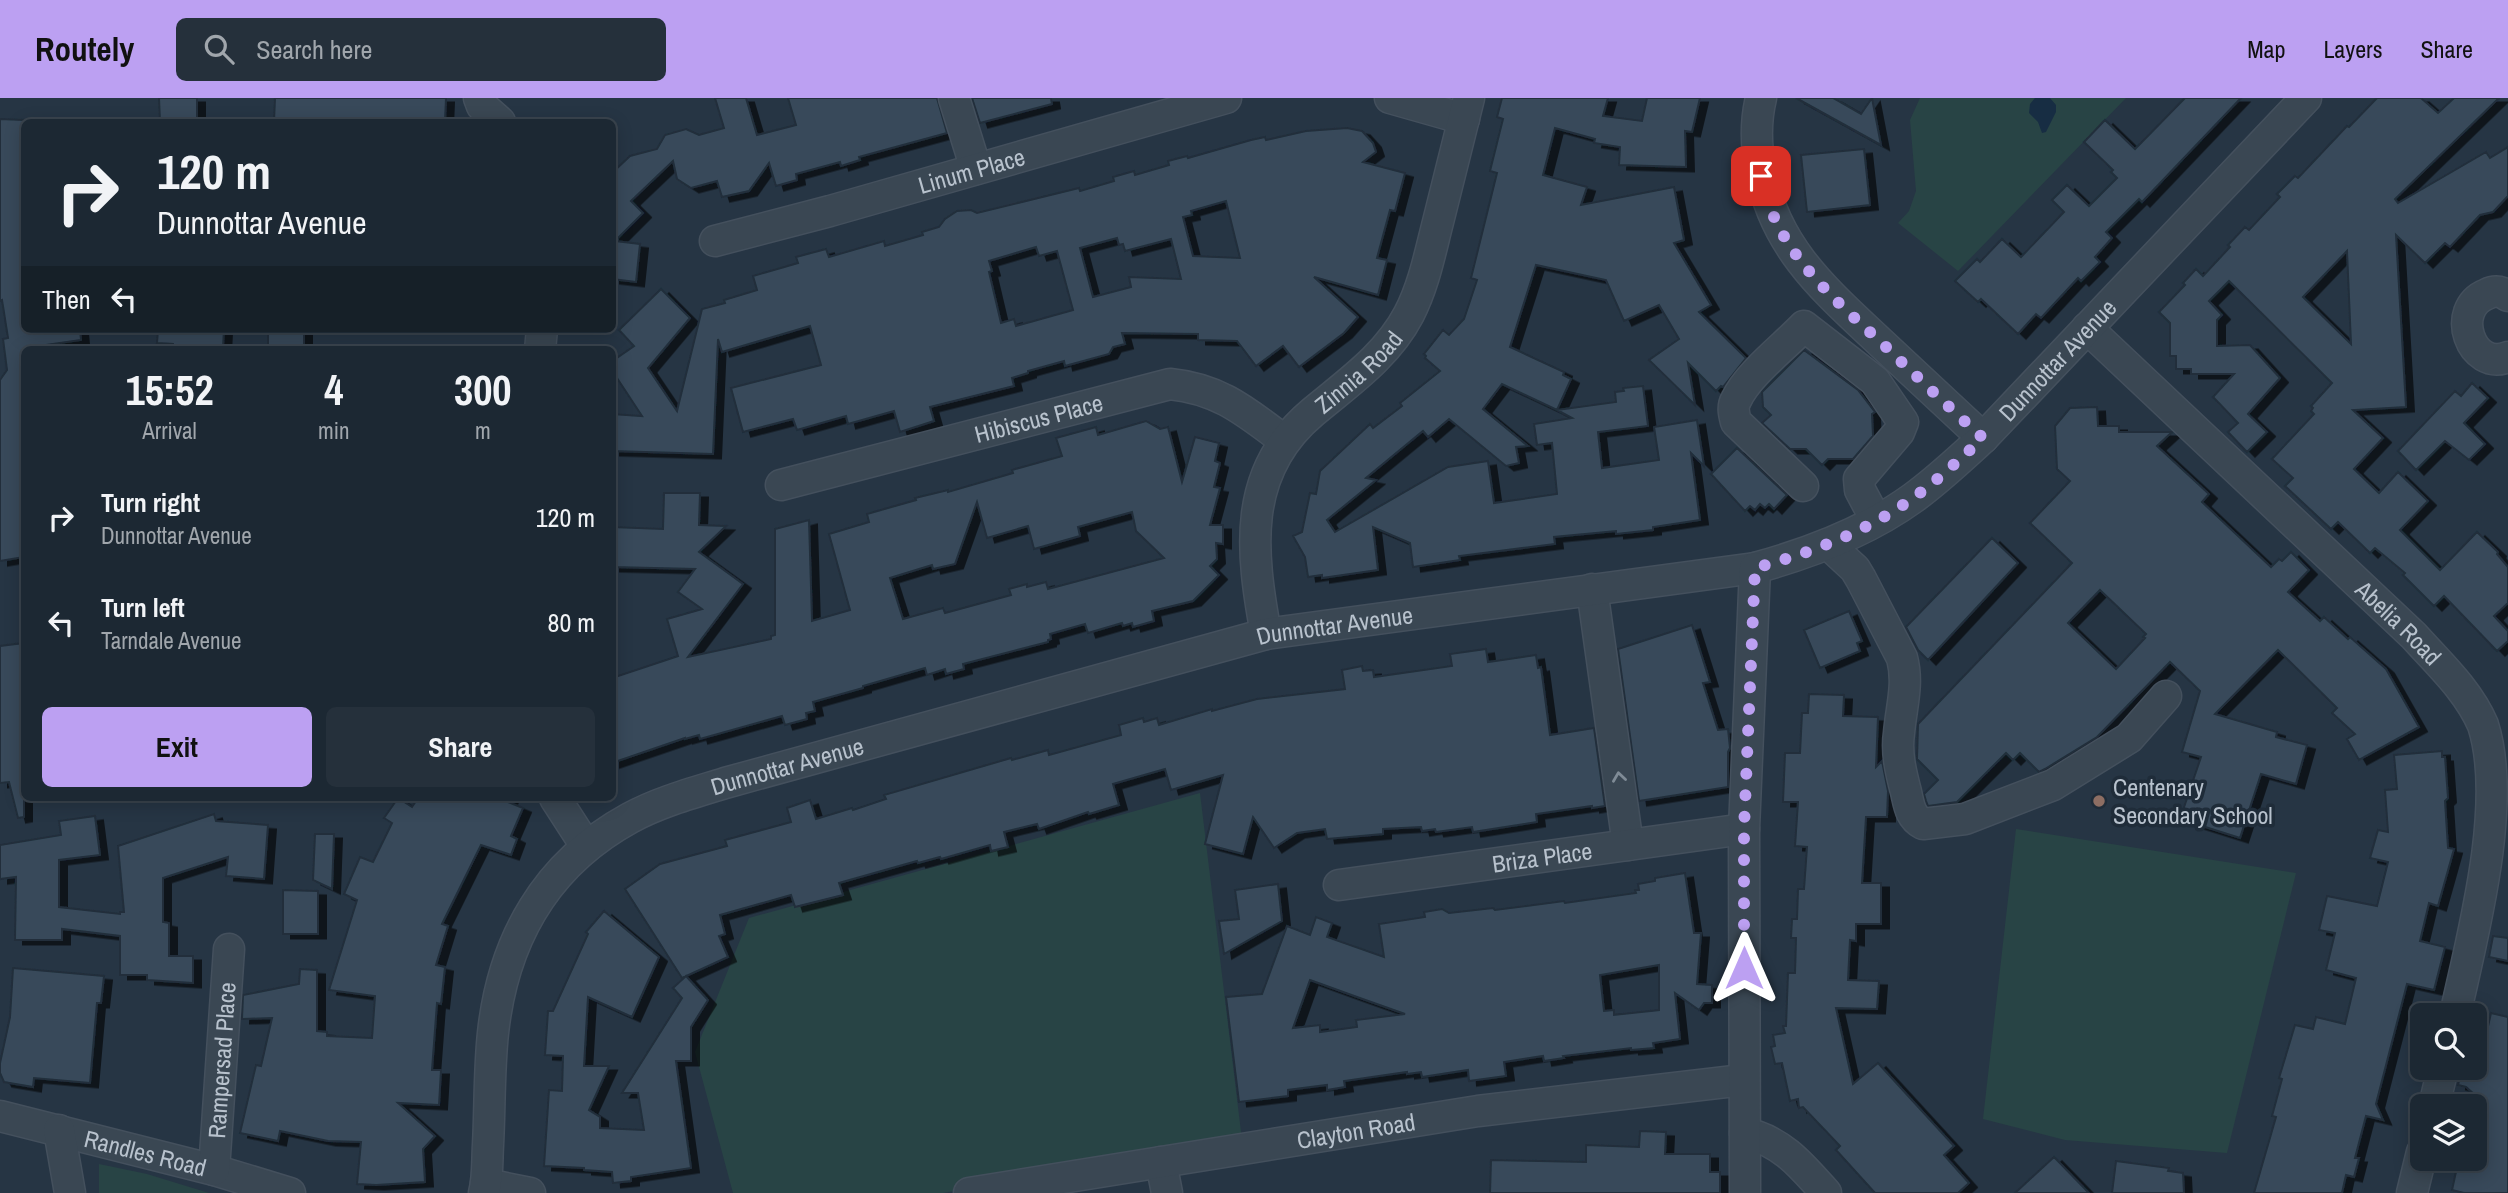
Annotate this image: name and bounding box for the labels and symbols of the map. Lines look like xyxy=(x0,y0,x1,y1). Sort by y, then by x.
street label: Linum Place xyxy=(914,140,1029,201)
pin xyxy=(1731,146,1791,206)
street label: Dunnottar Avenue xyxy=(1991,292,2123,428)
street label: Zinnia Road xyxy=(1308,324,1410,420)
street label: Hibiscus Place xyxy=(971,386,1106,450)
street label: Abelia Road xyxy=(2348,573,2449,672)
street label: Dunnottar Avenue xyxy=(1253,598,1415,652)
street label: Dunnottar Avenue xyxy=(707,730,867,802)
one-way arrow xyxy=(1612,771,1627,783)
place label: Centenary Secondary School xyxy=(2113,771,2273,831)
marker: Centenary Secondary School xyxy=(2091,793,2107,809)
street label: Briza Place xyxy=(1490,834,1594,880)
position arrow xyxy=(1707,931,1781,1005)
street label: Rampersad Place xyxy=(200,981,243,1139)
street label: Clayton Road xyxy=(1295,1105,1417,1156)
street label: Randles Road xyxy=(81,1122,210,1183)

